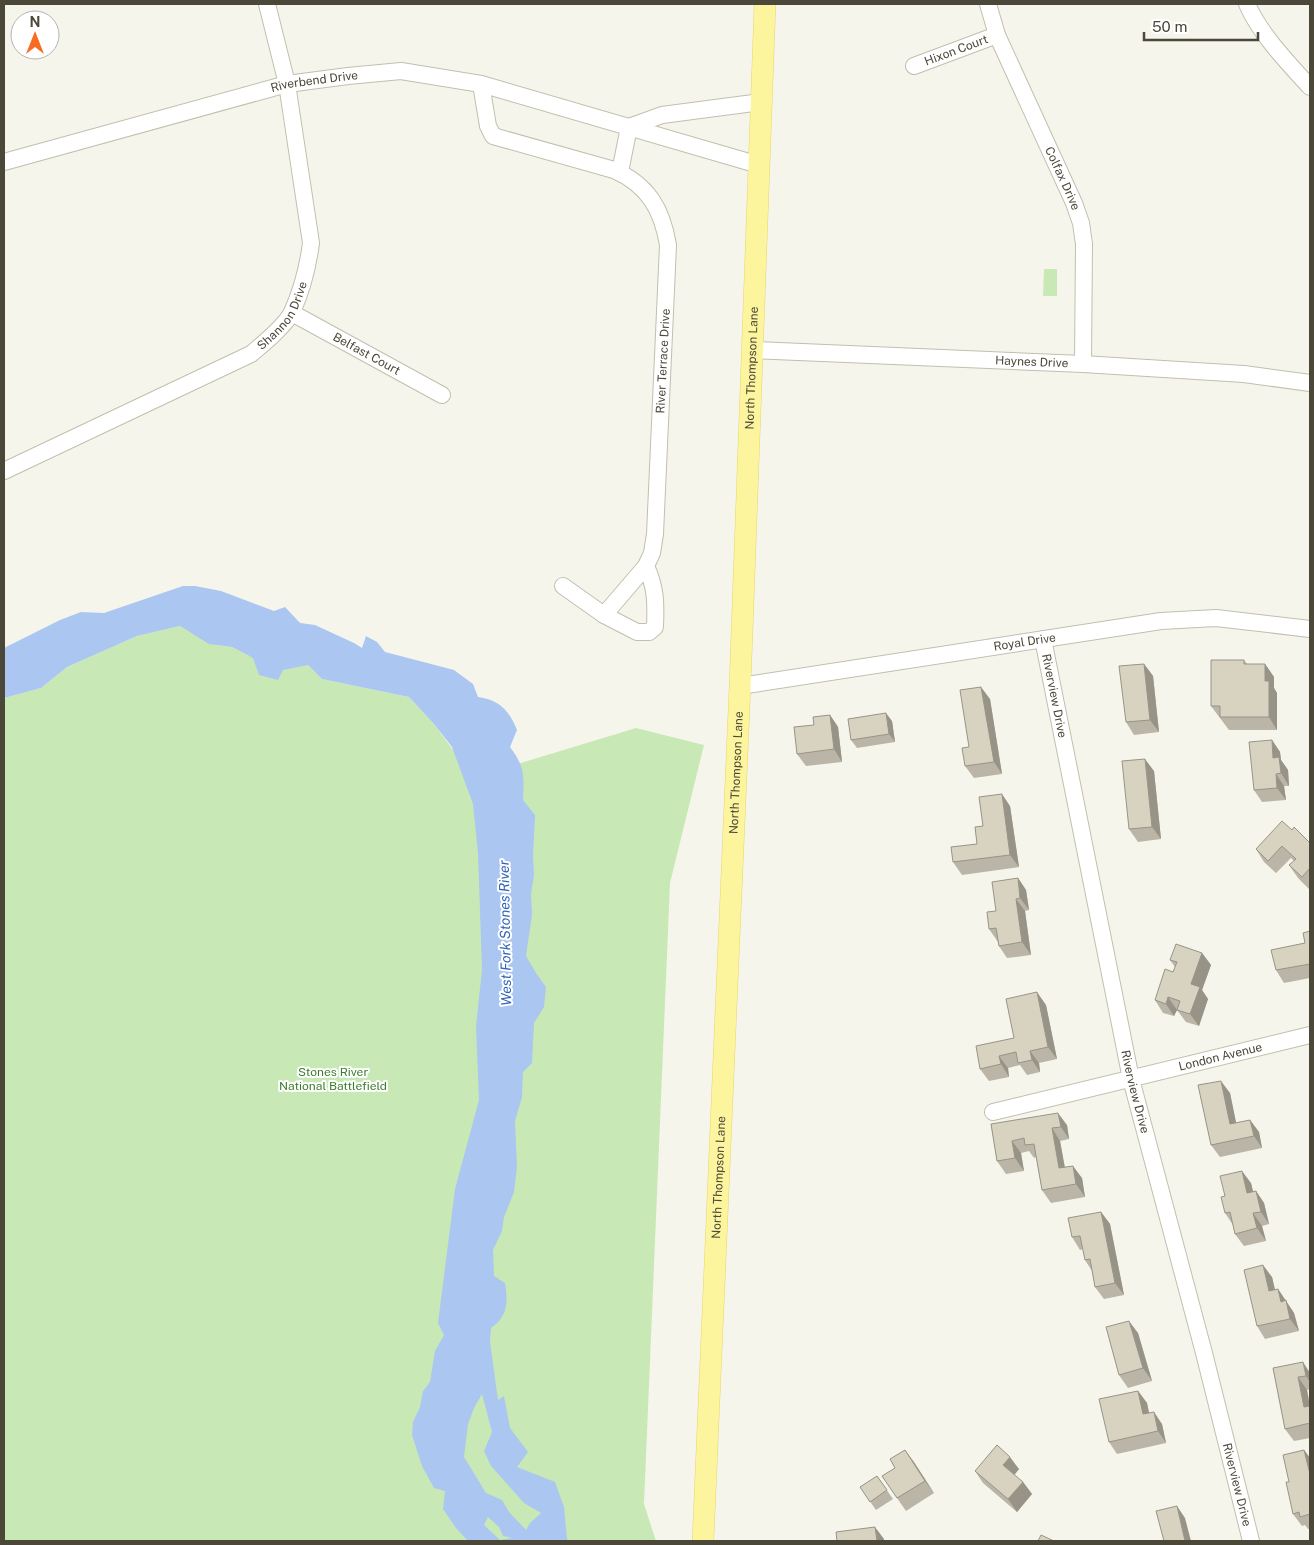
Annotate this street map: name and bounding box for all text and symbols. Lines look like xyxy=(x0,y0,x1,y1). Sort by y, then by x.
north arrow xyxy=(10,10,60,60)
scale bar xyxy=(1144,10,1258,42)
text: N xyxy=(30,14,40,30)
text: 50 m xyxy=(1152,18,1187,35)
street label: Hixon Court xyxy=(922,32,990,68)
street label: Riverbend Drive xyxy=(269,68,359,95)
street label: Colfax Drive xyxy=(1042,144,1083,212)
street label: Shannon Drive xyxy=(254,280,310,353)
street label: North Thompson Lane xyxy=(742,306,761,430)
street label: River Terrace Drive xyxy=(653,308,673,414)
street label: Belfast Court xyxy=(331,330,403,378)
street label: Haynes Drive xyxy=(995,353,1069,370)
street label: Royal Drive xyxy=(992,630,1057,654)
street label: Riverview Drive xyxy=(1039,653,1070,739)
street label: North Thompson Lane xyxy=(727,711,746,834)
water label: West Fork Stones River xyxy=(496,859,514,1006)
street label: London Avenue xyxy=(1177,1040,1264,1074)
street label: Riverview Drive xyxy=(1118,1049,1152,1135)
park label: Stones River National Battlefield xyxy=(279,1065,387,1093)
street label: North Thompson Lane xyxy=(709,1115,728,1239)
street label: Riverview Drive xyxy=(1220,1442,1254,1528)

